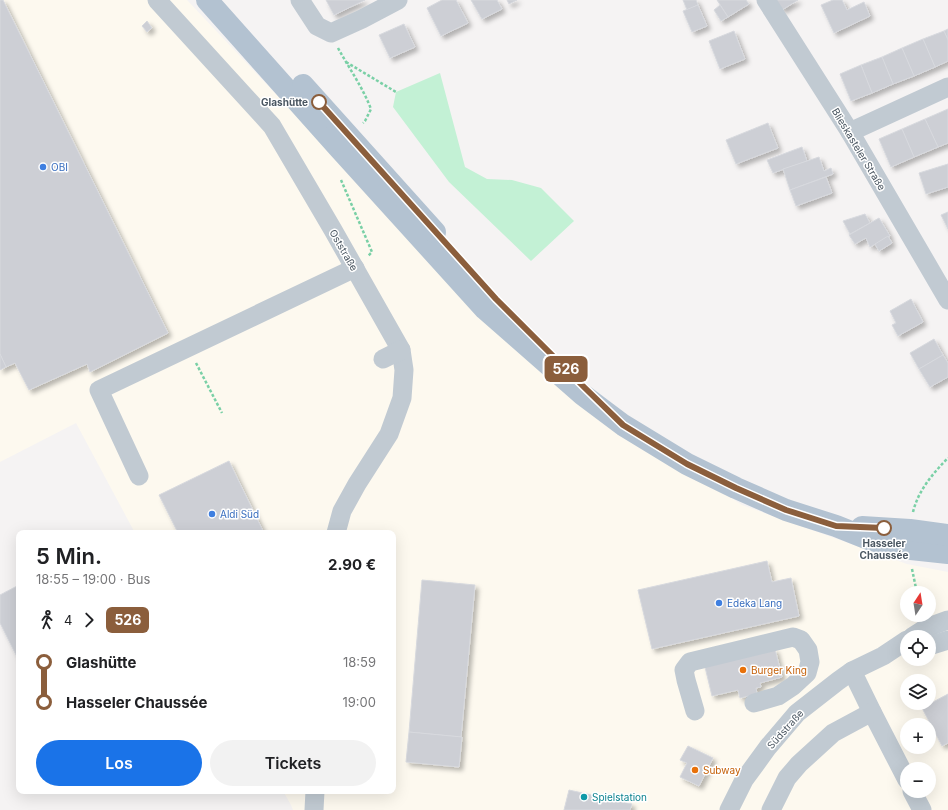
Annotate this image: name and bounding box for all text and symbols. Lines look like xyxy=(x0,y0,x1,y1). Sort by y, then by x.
marker: Glashütte xyxy=(311,94,327,110)
place label: Glashütte xyxy=(261,96,308,108)
street label: Blieskasteler Straße xyxy=(830,106,888,192)
place label: OBI xyxy=(51,161,68,173)
marker: OBI xyxy=(38,162,48,172)
street label: Oststraße xyxy=(327,227,361,273)
line badge: 526 xyxy=(543,356,589,382)
text: 526 xyxy=(553,360,579,377)
place label: Aldi Süd xyxy=(220,508,259,520)
marker: Aldi Süd xyxy=(207,509,217,519)
marker: Hasseler Chaussée xyxy=(876,520,892,536)
place label: Hasseler Chaussée xyxy=(860,537,908,561)
text: 5 Min. xyxy=(36,543,102,569)
text: 2.90 € xyxy=(328,555,376,574)
text: 18:55 – 19:00 · Bus xyxy=(36,571,150,587)
north arrow xyxy=(900,586,936,622)
map controls xyxy=(900,586,936,798)
place label: Edeka Lang xyxy=(727,597,782,609)
marker: Edeka Lang xyxy=(714,598,724,608)
icon: walk xyxy=(36,609,58,631)
icon: forward xyxy=(78,609,100,631)
text: 526 xyxy=(114,611,141,628)
text: 4 xyxy=(64,612,72,628)
button: locate xyxy=(900,630,936,666)
text: Glashütte xyxy=(66,653,136,672)
text: 18:59 xyxy=(343,654,376,670)
place label: Burger King xyxy=(751,664,807,676)
marker: Burger King xyxy=(738,665,748,675)
button: layers xyxy=(900,674,936,710)
text: Hasseler Chaussée xyxy=(66,693,207,712)
text: 19:00 xyxy=(343,694,376,710)
street label: Südstraße xyxy=(764,707,806,751)
button: + xyxy=(900,718,936,754)
button: Los xyxy=(36,740,202,786)
button: Tickets xyxy=(210,740,376,786)
button: − xyxy=(900,762,936,798)
place label: Subway xyxy=(703,764,741,776)
marker: Subway xyxy=(690,765,700,775)
place label: Spielstation xyxy=(592,791,647,803)
marker: Spielstation xyxy=(579,792,589,802)

